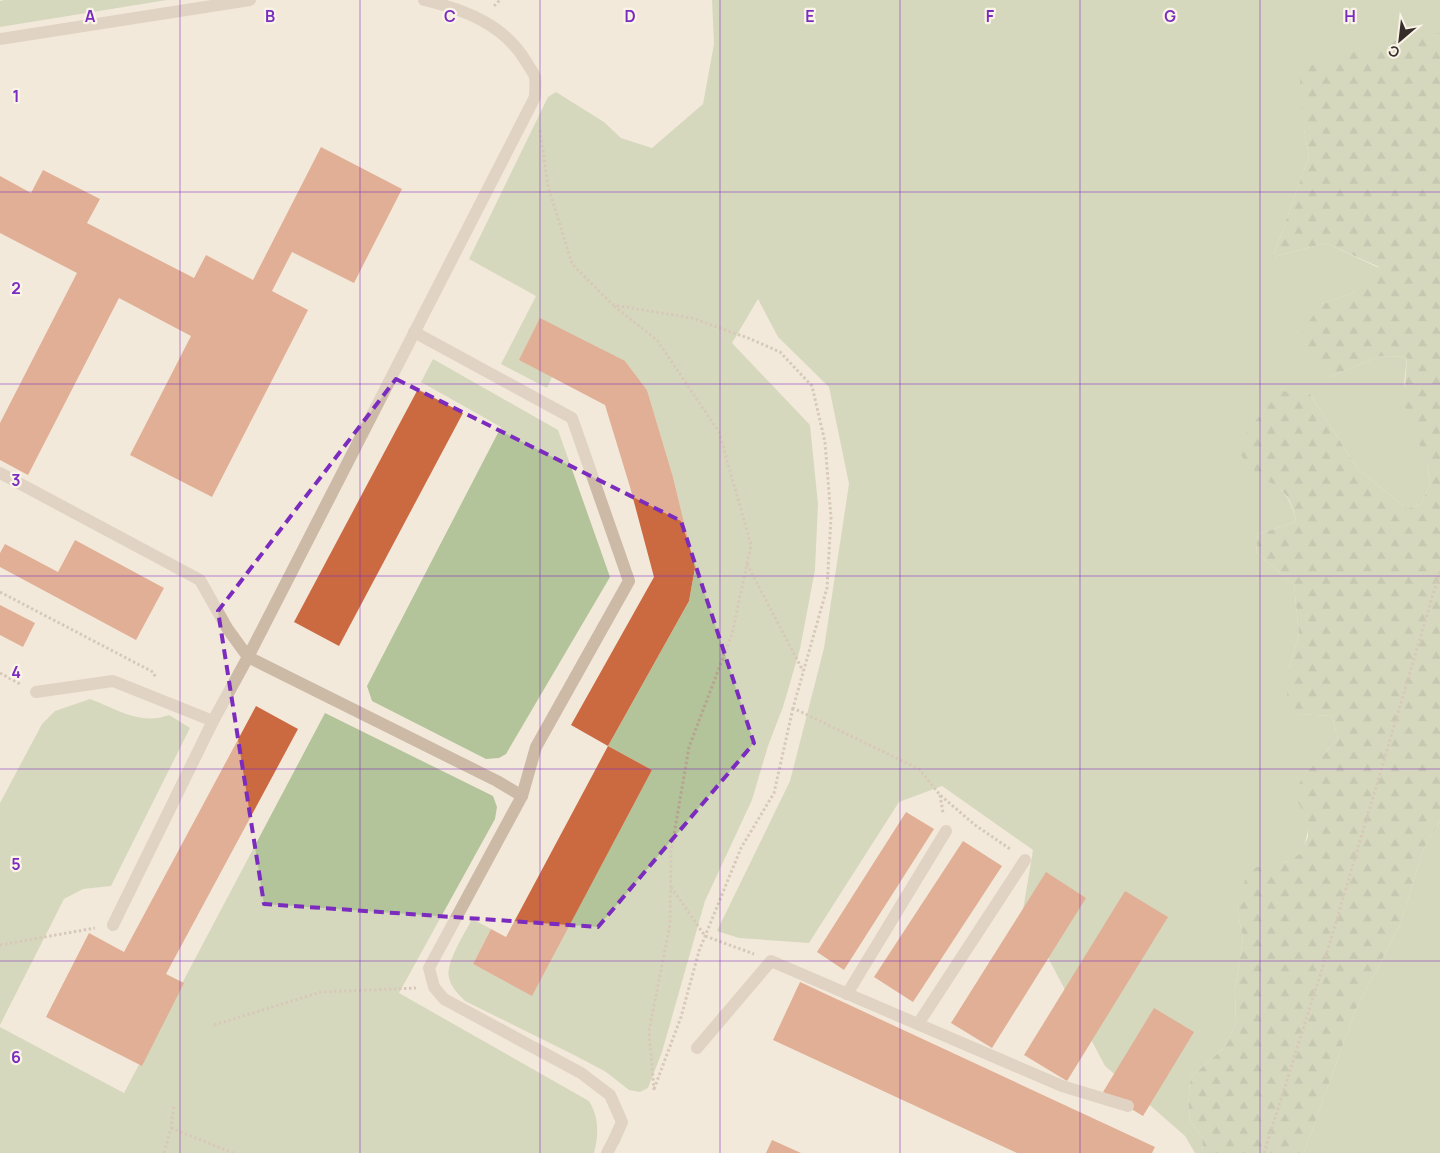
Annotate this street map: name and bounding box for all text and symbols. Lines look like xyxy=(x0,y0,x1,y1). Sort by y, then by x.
text: A xyxy=(85,5,96,27)
text: B xyxy=(265,5,275,27)
text: C xyxy=(444,5,456,27)
text: D xyxy=(624,5,636,27)
text: E xyxy=(805,5,815,27)
text: F xyxy=(986,5,995,27)
text: G xyxy=(1164,5,1176,27)
text: H xyxy=(1344,5,1356,27)
north arrow xyxy=(1375,15,1425,65)
text: С xyxy=(1385,41,1403,63)
text: 1 xyxy=(12,85,20,107)
text: 2 xyxy=(11,277,21,299)
text: 3 xyxy=(11,469,21,491)
text: 4 xyxy=(11,661,21,683)
text: 5 xyxy=(11,853,21,875)
text: 6 xyxy=(11,1046,21,1068)

